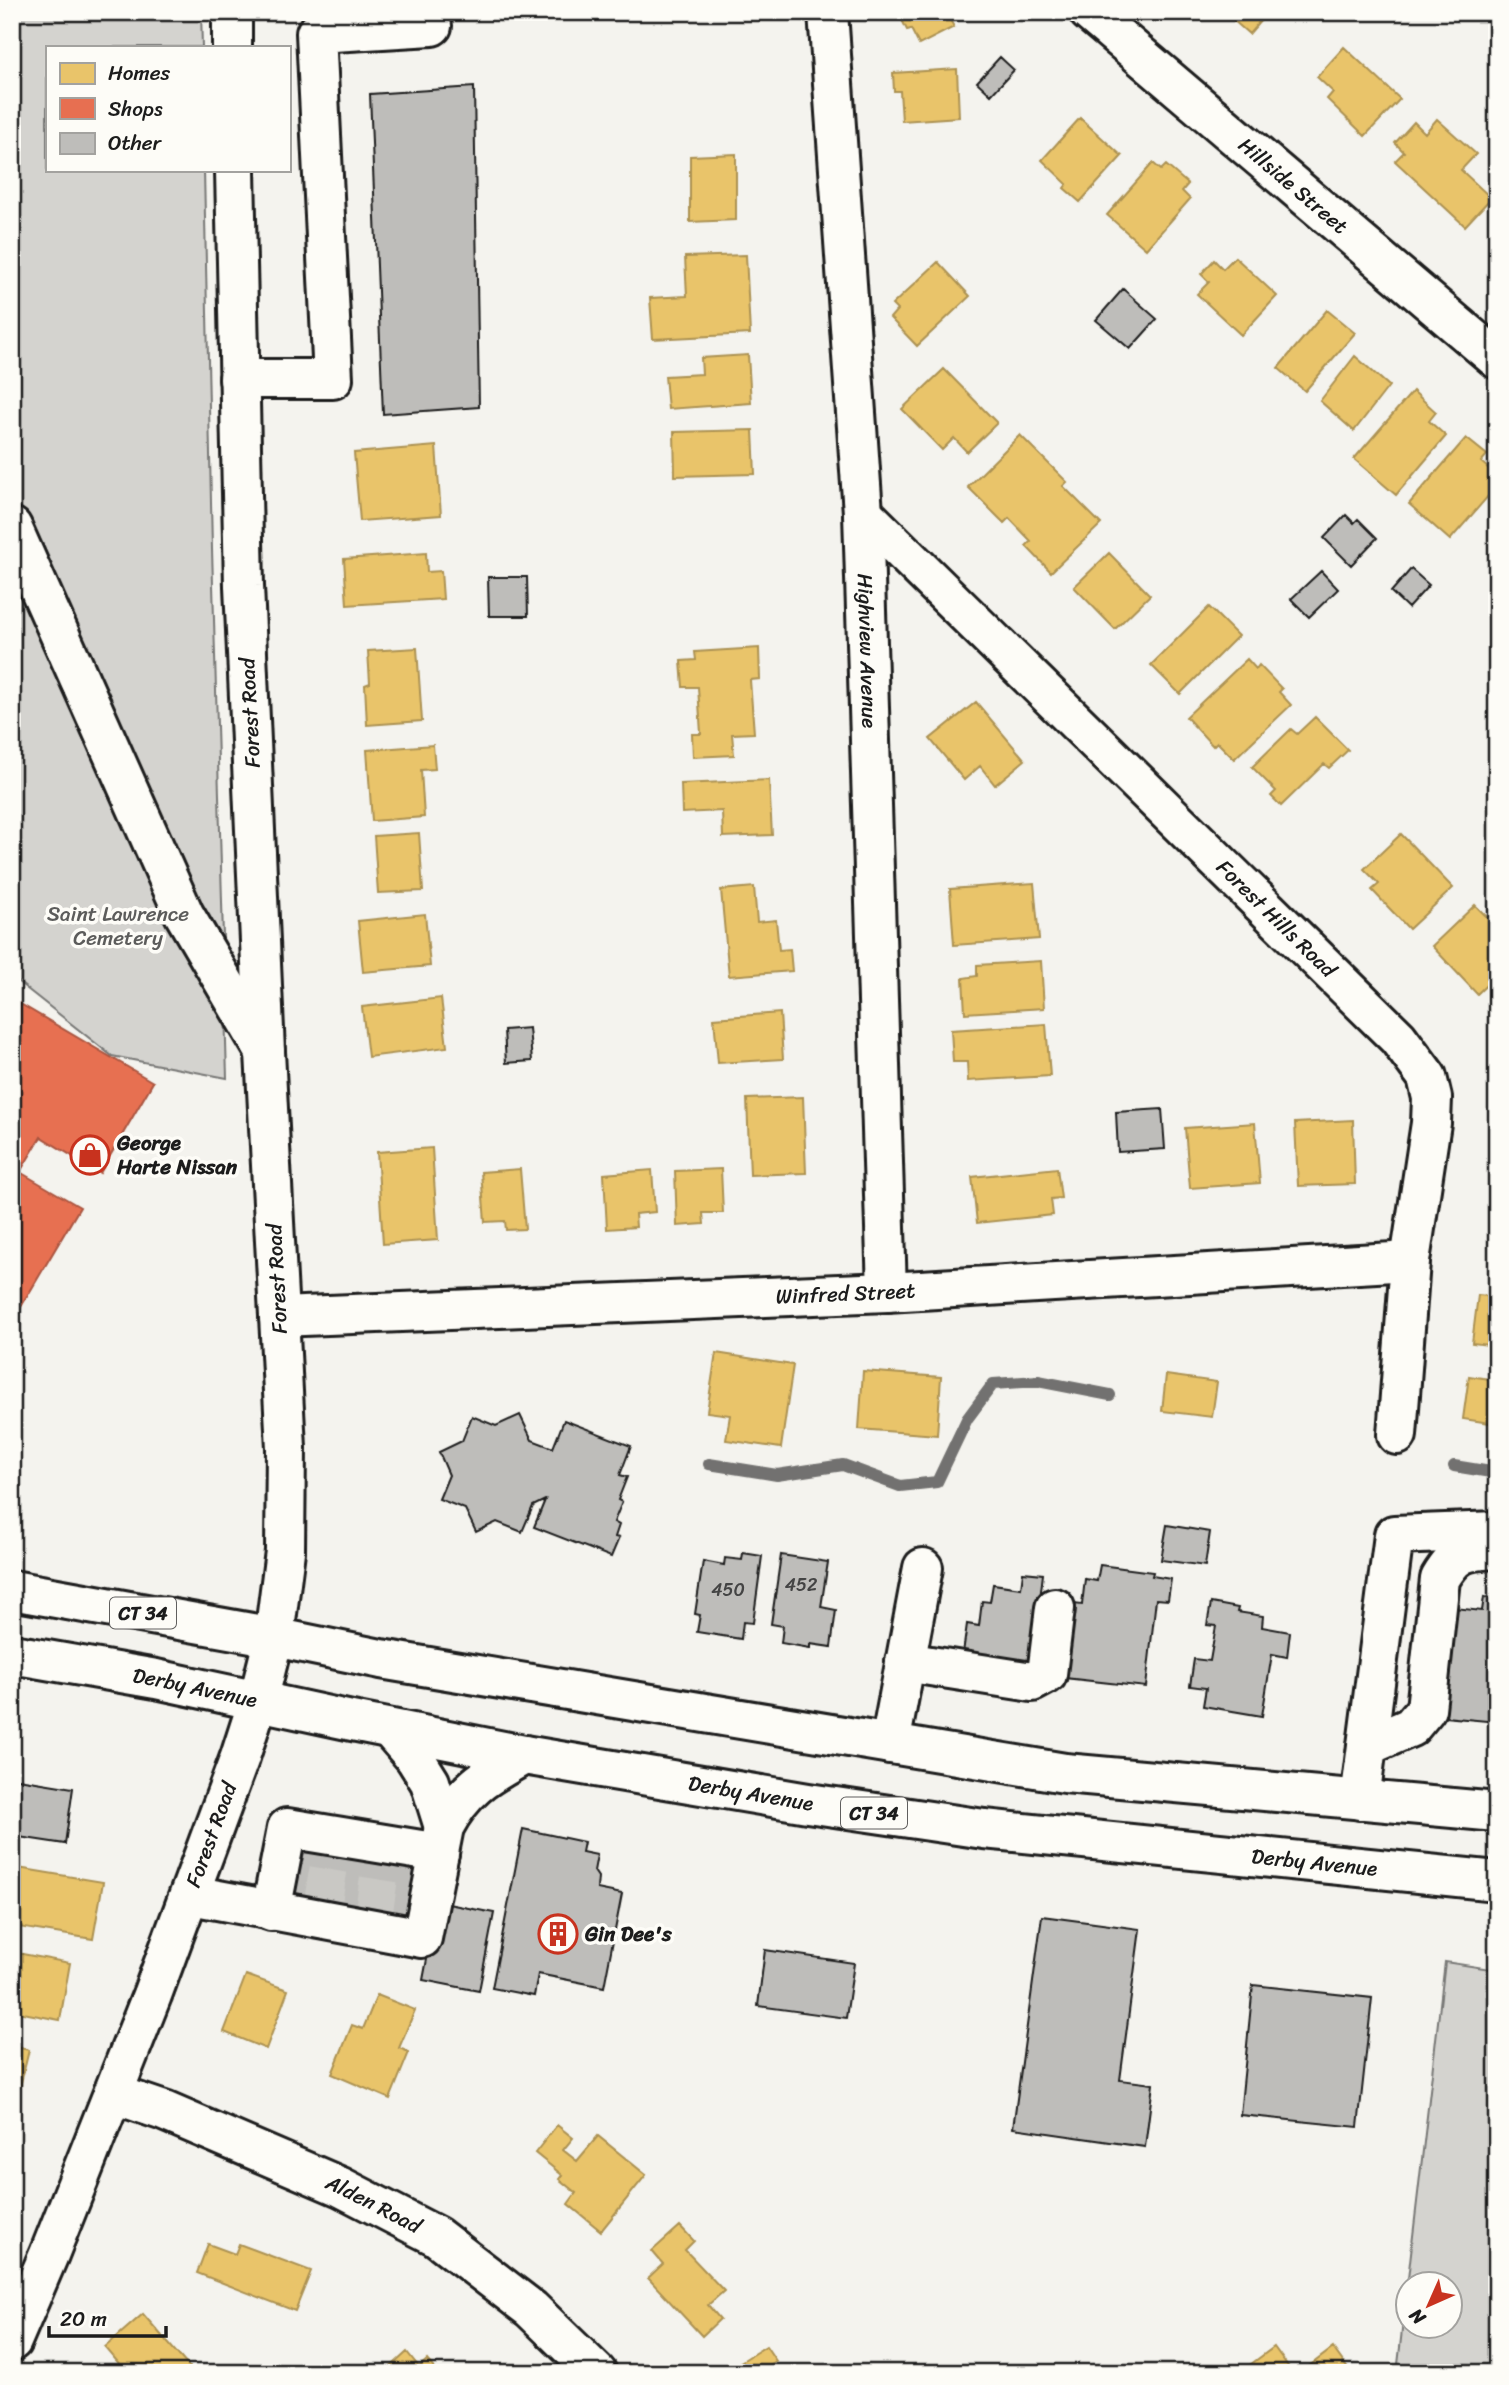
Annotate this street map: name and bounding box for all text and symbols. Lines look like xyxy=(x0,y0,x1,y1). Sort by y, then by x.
legend xyxy=(46,46,290,172)
text: Homes xyxy=(108,54,170,92)
text: Shops xyxy=(108,90,163,128)
text: Other xyxy=(108,124,163,162)
street label: Hillside Street xyxy=(1229,127,1357,244)
street label: Highview Avenue xyxy=(846,573,889,729)
street label: Forest Road xyxy=(228,655,272,769)
street label: Forest Hills Road xyxy=(1207,850,1347,988)
park label: Saint Lawrence Cemetery xyxy=(47,895,189,957)
place label: George Harte Nissan xyxy=(116,1124,238,1186)
shop icon: George Harte Nissan xyxy=(69,1134,111,1176)
street label: Forest Road xyxy=(255,1221,299,1335)
street label: Winfred Street xyxy=(775,1271,916,1316)
house number: 452 xyxy=(785,1569,817,1601)
house number: 450 xyxy=(711,1574,745,1606)
road number: CT 34 xyxy=(110,1597,176,1628)
street label: Derby Avenue xyxy=(130,1656,261,1719)
street label: Derby Avenue xyxy=(685,1764,816,1823)
street label: Forest Road xyxy=(174,1775,249,1893)
road number: CT 34 xyxy=(841,1798,907,1828)
street label: Derby Avenue xyxy=(1250,1837,1379,1888)
building icon: Gin Dee's xyxy=(537,1913,579,1955)
place label: Gin Dee's xyxy=(584,1915,672,1953)
street label: Alden Road xyxy=(319,2163,430,2245)
north arrow xyxy=(1394,2270,1464,2340)
scale bar xyxy=(49,2294,166,2338)
text: 20 m xyxy=(60,2300,107,2338)
text: N xyxy=(1400,2300,1434,2334)

